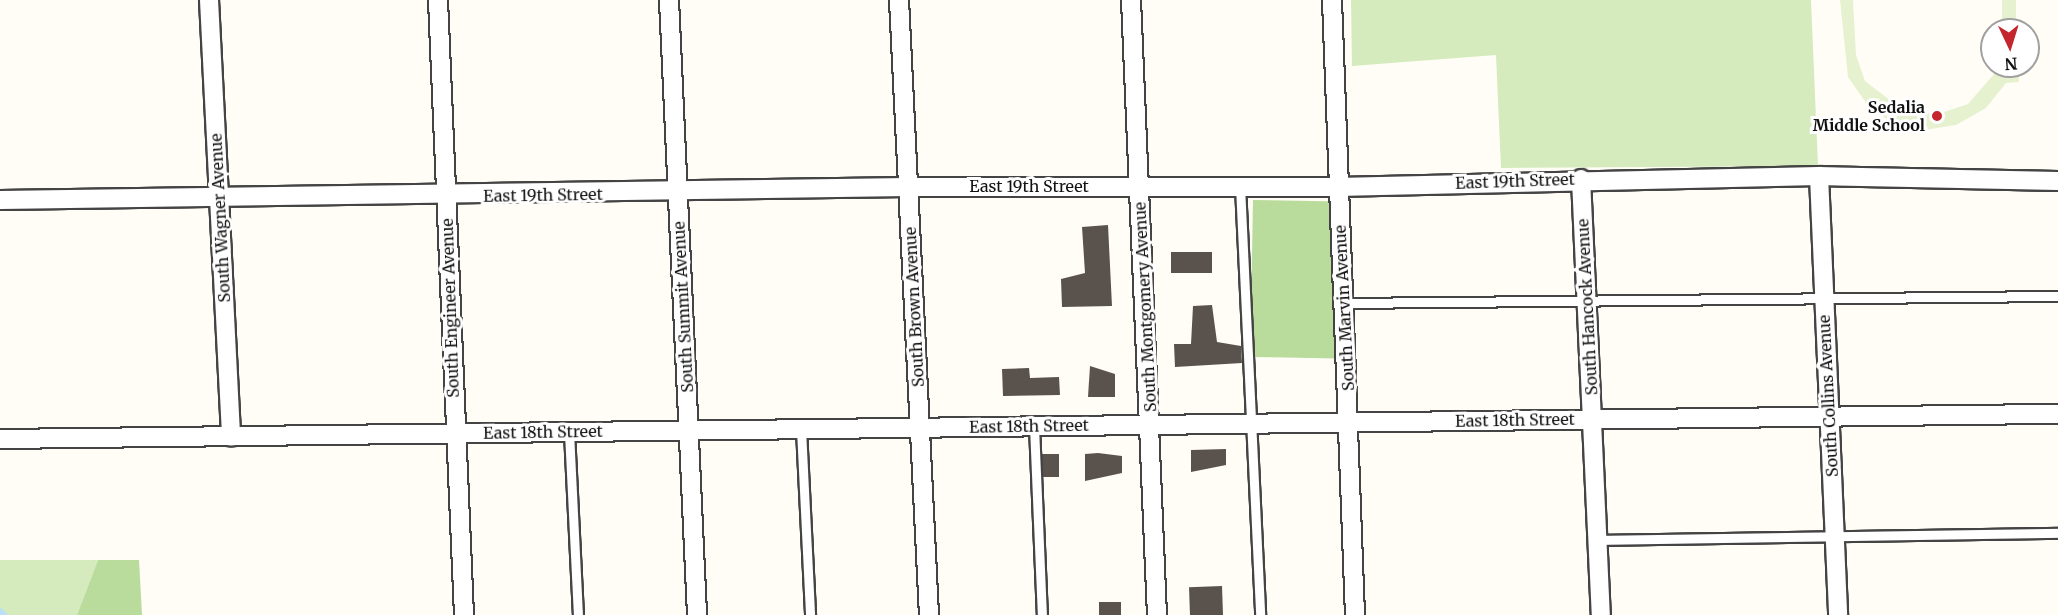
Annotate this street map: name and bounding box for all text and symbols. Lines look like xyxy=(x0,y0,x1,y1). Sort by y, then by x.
north arrow xyxy=(1980,18,2040,78)
text: N xyxy=(2004,54,2018,74)
place label: Sedalia Middle School xyxy=(1813,97,1925,135)
marker: Sedalia Middle School xyxy=(1930,109,1944,123)
street label: South Wagner Avenue xyxy=(206,133,234,303)
street label: East 19th Street xyxy=(1455,169,1575,193)
street label: East 19th Street xyxy=(969,176,1089,196)
street label: East 19th Street xyxy=(483,184,603,206)
street label: South Montgomery Avenue xyxy=(1130,201,1160,413)
street label: South Engineer Avenue xyxy=(437,218,463,398)
street label: South Hancock Avenue xyxy=(1573,218,1601,396)
street label: South Summit Avenue xyxy=(669,221,697,393)
street label: South Marvin Avenue xyxy=(1330,225,1358,391)
street label: South Brown Avenue xyxy=(900,226,928,388)
street label: South Collins Avenue xyxy=(1814,314,1842,478)
street label: East 18th Street xyxy=(1455,409,1575,431)
street label: East 18th Street xyxy=(969,415,1089,437)
street label: East 18th Street xyxy=(483,421,603,443)

